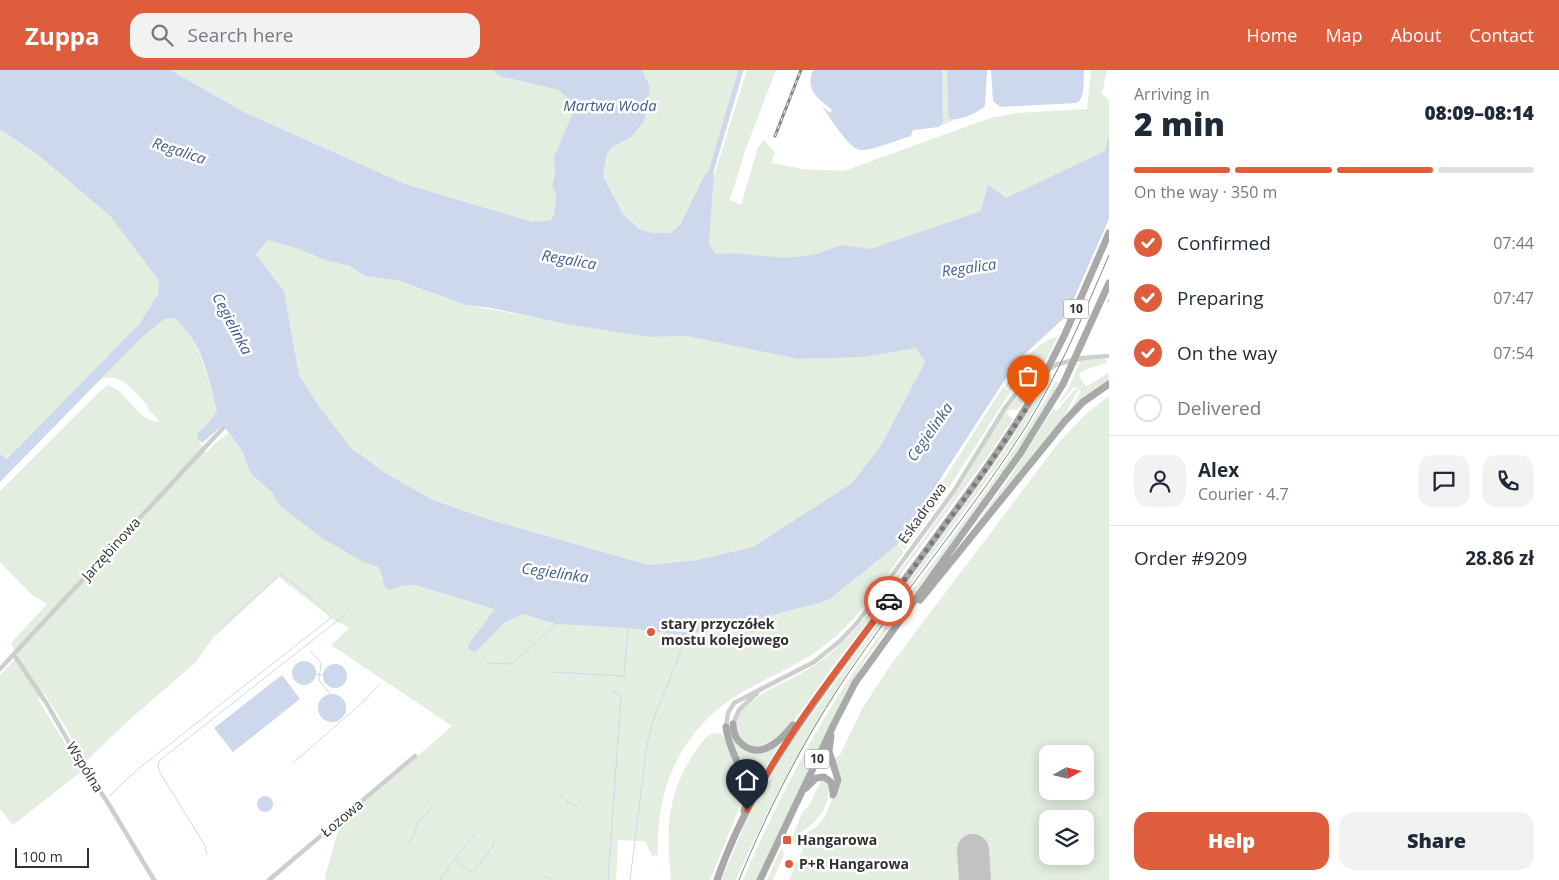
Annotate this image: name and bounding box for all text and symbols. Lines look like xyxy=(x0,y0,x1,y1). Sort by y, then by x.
search box xyxy=(130,13,480,58)
text: Zuppa xyxy=(25,19,100,52)
icon: search xyxy=(148,21,176,49)
text: Search here xyxy=(188,22,293,48)
text: Home xyxy=(1247,23,1297,47)
text: Map xyxy=(1325,23,1363,47)
text: About xyxy=(1391,23,1441,47)
text: Contact xyxy=(1469,23,1534,47)
text: Arriving in xyxy=(1134,83,1210,105)
water label: Martwa Woda xyxy=(563,95,657,115)
text: 08:09–08:14 xyxy=(1424,100,1534,126)
text: 2 min xyxy=(1134,102,1225,145)
water label: Regalica xyxy=(150,132,209,168)
text: On the way · 350 m xyxy=(1134,181,1277,203)
icon: check xyxy=(1134,229,1162,257)
text: Confirmed xyxy=(1177,230,1271,256)
text: 07:44 xyxy=(1493,232,1534,254)
water label: Regalica xyxy=(540,244,599,274)
water label: Regalica xyxy=(940,253,998,281)
icon: check xyxy=(1134,284,1162,312)
text: Preparing xyxy=(1177,285,1264,311)
text: 07:47 xyxy=(1493,287,1534,309)
water label: Cegielinka xyxy=(208,289,258,358)
road number: 10 xyxy=(1064,300,1088,318)
icon: check xyxy=(1134,339,1162,367)
text: On the way xyxy=(1177,340,1277,366)
text: 07:54 xyxy=(1493,342,1534,364)
pin xyxy=(1007,355,1049,406)
icon: bag xyxy=(1014,362,1042,390)
text: Delivered xyxy=(1177,395,1261,421)
water label: Cegielinka xyxy=(902,398,957,465)
button: person xyxy=(1134,455,1186,507)
button: chat xyxy=(1418,455,1470,507)
button: phone xyxy=(1482,455,1534,507)
text: Alex xyxy=(1198,457,1239,483)
street label: Eskadrowa xyxy=(893,478,950,547)
text: Courier · 4.7 xyxy=(1198,483,1289,505)
street label: Jarzębinowa xyxy=(76,513,144,586)
text: Order #9209 xyxy=(1134,545,1247,571)
text: 28.86 zł xyxy=(1465,545,1534,571)
water label: Cegielinka xyxy=(520,557,590,587)
courier xyxy=(864,576,914,626)
icon: car xyxy=(875,587,903,615)
place label: stary przyczółek mostu kolejowego xyxy=(661,614,789,649)
marker: stary przyczółek mostu kolejowego xyxy=(645,626,657,638)
street label: Wspólna xyxy=(62,738,108,796)
north arrow xyxy=(1039,745,1094,800)
map controls xyxy=(1039,745,1094,865)
road number: 10 xyxy=(804,750,830,769)
pin xyxy=(726,759,768,810)
icon: home xyxy=(733,766,761,794)
street label: Łozowa xyxy=(317,794,367,841)
button: layers xyxy=(1039,810,1094,865)
button: Help xyxy=(1134,812,1329,870)
button: Share xyxy=(1339,812,1534,870)
place label: Hangarowa xyxy=(797,830,877,849)
marker: Hangarowa xyxy=(781,834,793,846)
scale bar xyxy=(15,845,89,868)
text: 100 m xyxy=(22,847,63,866)
place label: P+R Hangarowa xyxy=(799,854,909,873)
marker: P+R Hangarowa xyxy=(783,858,795,870)

